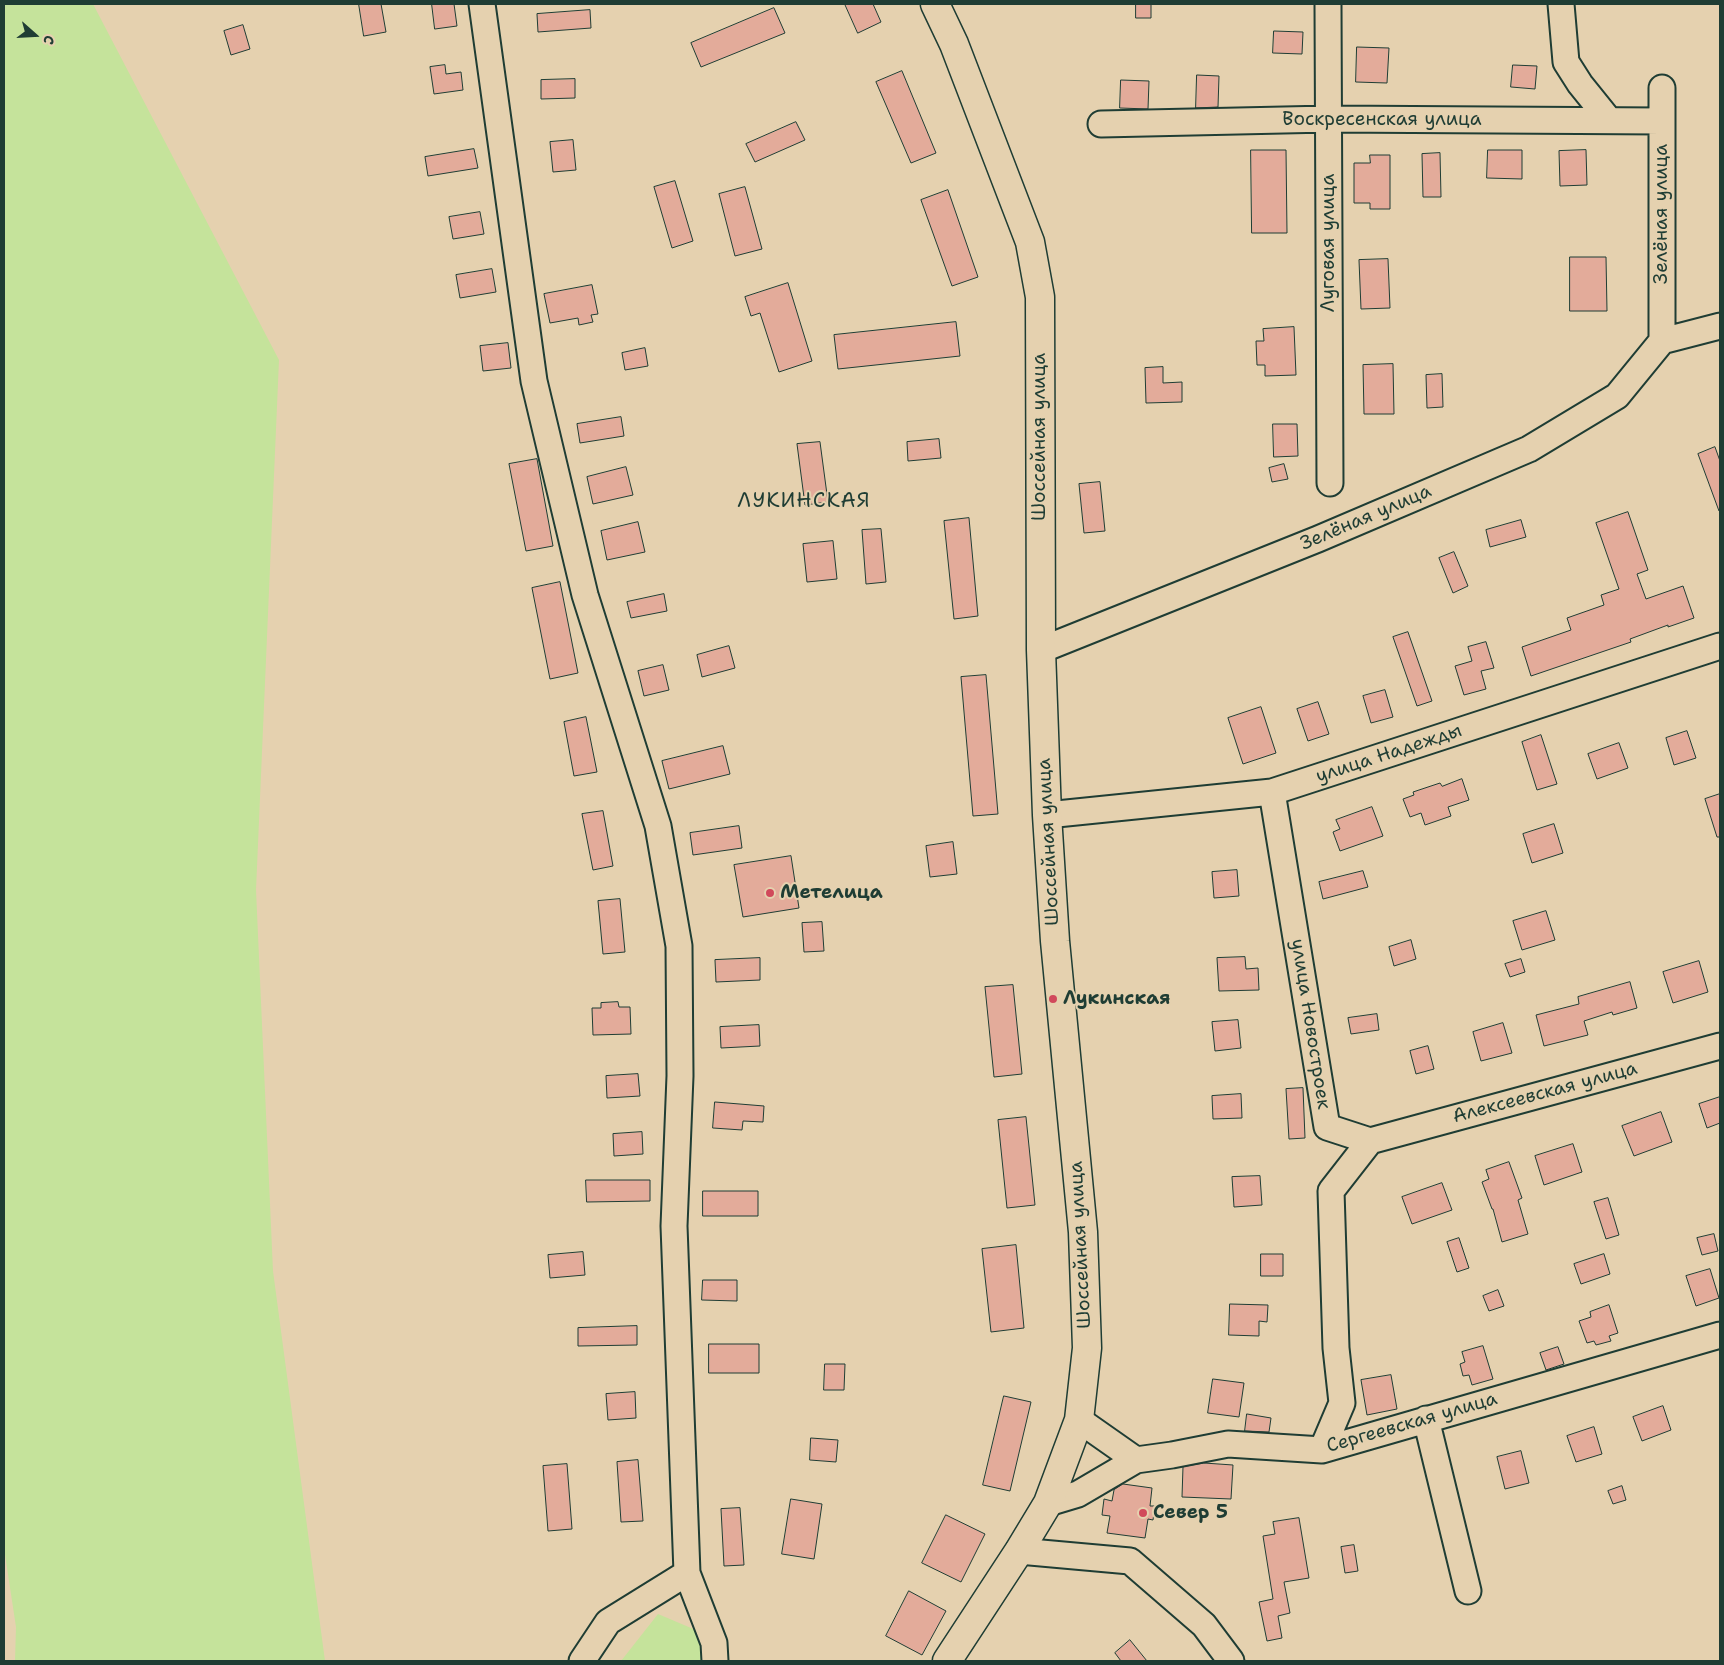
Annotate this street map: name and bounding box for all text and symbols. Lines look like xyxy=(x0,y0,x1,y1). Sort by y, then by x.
north arrow xyxy=(10,10,60,60)
text: С xyxy=(39,33,59,47)
street label: Воскресенская улица xyxy=(1282,109,1482,131)
street label: Зелёная улица xyxy=(1651,144,1673,284)
street label: Луговая улица xyxy=(1318,174,1340,312)
street label: Шоссейная улица xyxy=(1029,353,1051,521)
street label: Зелёная улица xyxy=(1297,480,1435,556)
district label: ЛУКИНСКАЯ xyxy=(736,489,872,515)
street label: улица Надежды xyxy=(1313,720,1465,788)
street label: Шоссейная улица xyxy=(1033,758,1065,926)
place label: Метелица xyxy=(780,882,883,904)
marker: Метелица xyxy=(764,887,776,899)
street label: улица Новостроек xyxy=(1285,937,1335,1111)
place label: Лукинская xyxy=(1063,988,1170,1010)
marker: Лукинская xyxy=(1047,993,1059,1005)
street label: Алексеевская улица xyxy=(1450,1057,1640,1129)
street label: Шоссейная улица xyxy=(1065,1161,1097,1329)
street label: Сергеевская улица xyxy=(1324,1388,1500,1458)
place label: Север 5 xyxy=(1153,1502,1228,1524)
marker: Север 5 xyxy=(1137,1507,1149,1519)

